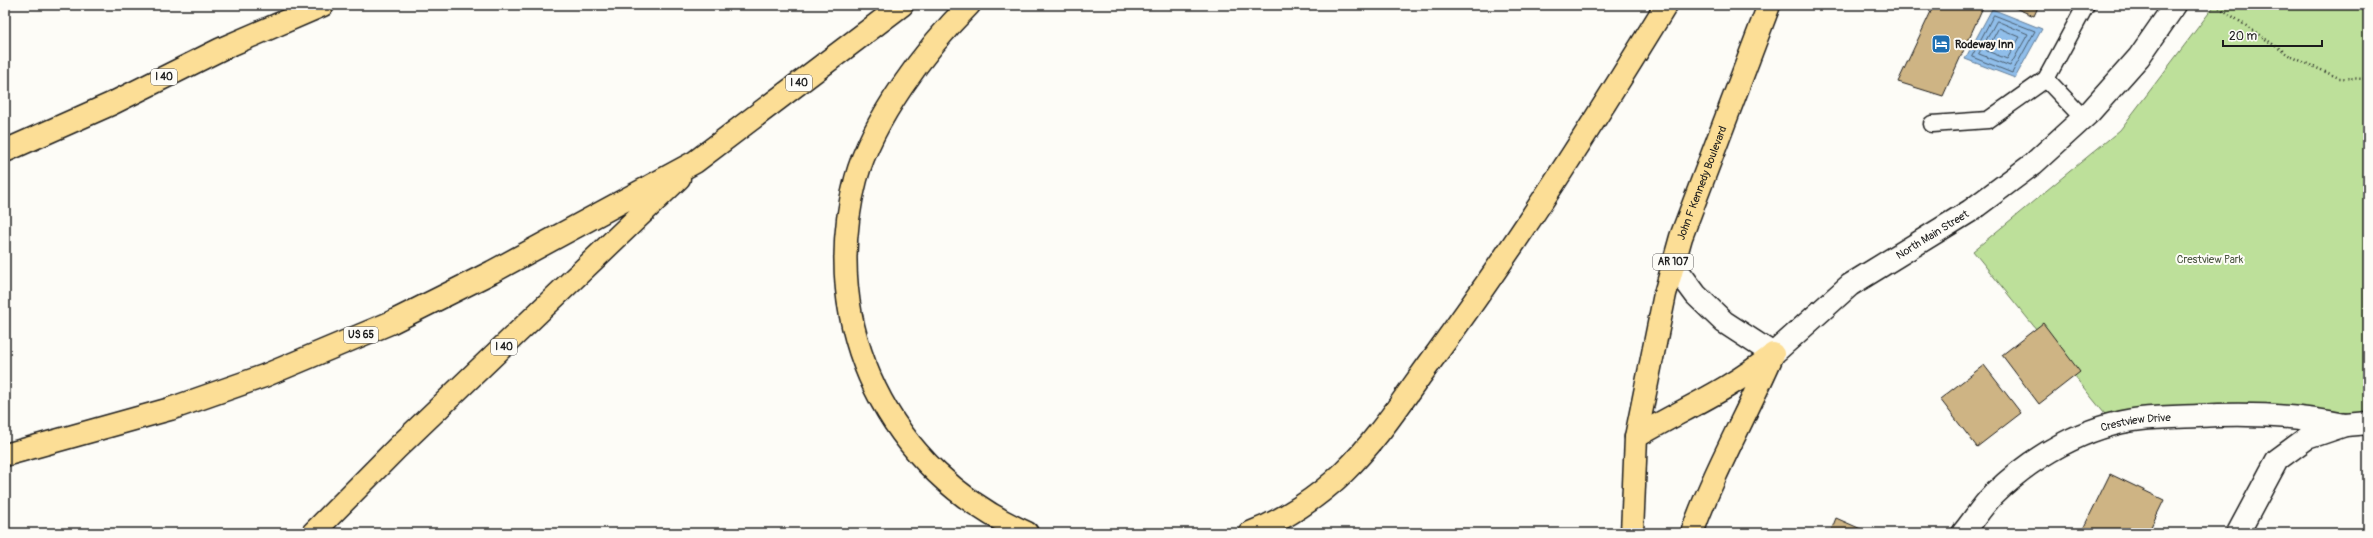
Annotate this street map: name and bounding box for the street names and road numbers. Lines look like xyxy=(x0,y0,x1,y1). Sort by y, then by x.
road number: I 40 xyxy=(151,69,177,85)
road number: I 40 xyxy=(786,75,812,91)
street label: John F Kennedy Boulevard xyxy=(1674,124,1729,241)
street label: North Main Street xyxy=(1894,207,1971,262)
road number: AR 107 xyxy=(1653,254,1693,270)
road number: US 65 xyxy=(344,327,378,343)
road number: I 40 xyxy=(491,339,517,355)
street label: Crestview Drive xyxy=(2099,411,2172,434)

